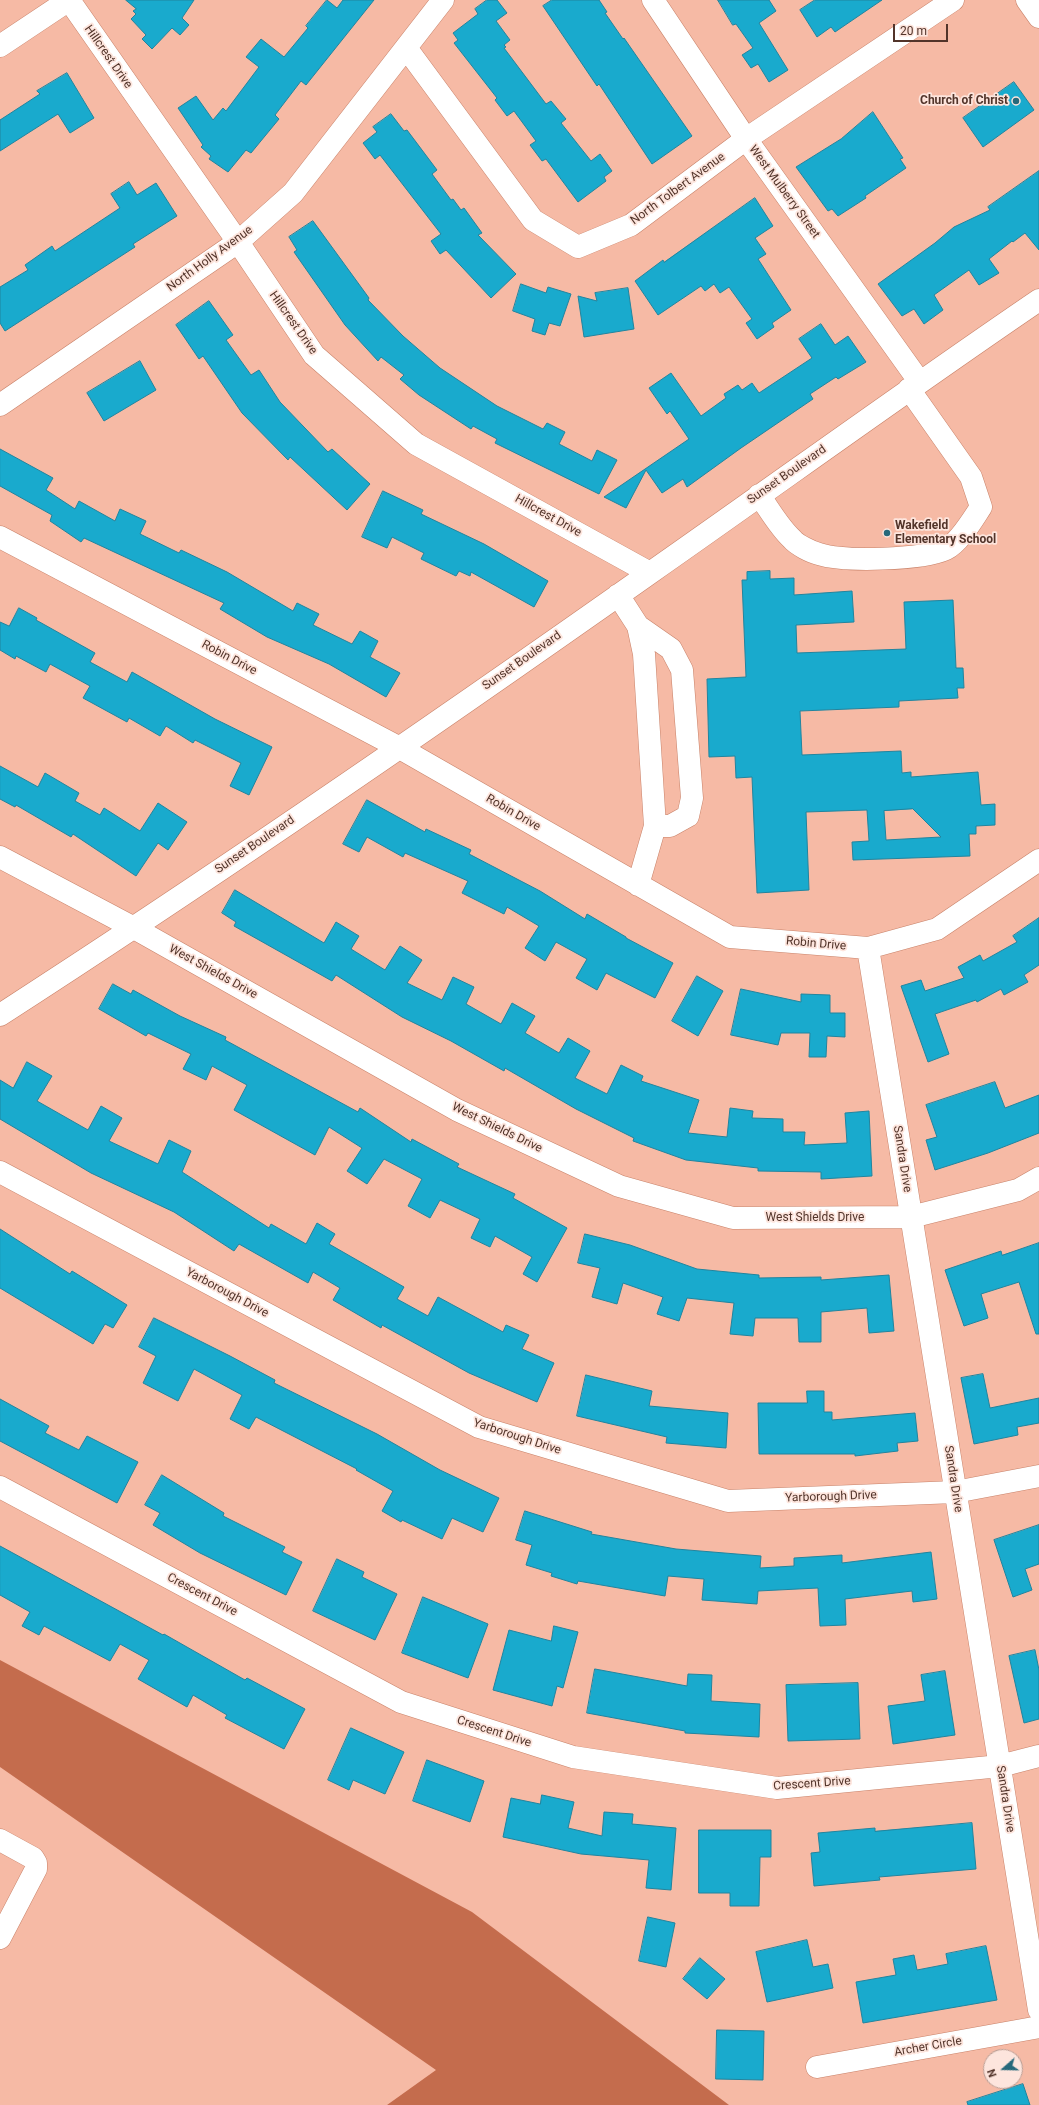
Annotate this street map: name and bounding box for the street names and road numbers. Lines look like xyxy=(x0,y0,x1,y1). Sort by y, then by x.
street label: Hillcrest Drive xyxy=(81,23,135,91)
street label: West Mulberry Street xyxy=(745,143,823,241)
street label: North Tolbert Avenue xyxy=(628,150,728,228)
street label: North Holly Avenue xyxy=(164,223,256,295)
street label: Hillcrest Drive xyxy=(266,289,320,357)
street label: Sunset Boulevard xyxy=(745,442,829,508)
street label: Hillcrest Drive xyxy=(512,492,584,540)
street label: Sunset Boulevard xyxy=(480,628,564,694)
street label: Robin Drive xyxy=(199,637,259,679)
street label: Robin Drive xyxy=(483,792,543,834)
street label: Sunset Boulevard xyxy=(212,813,298,877)
street label: Robin Drive xyxy=(785,934,847,954)
street label: West Shields Drive xyxy=(166,942,260,1002)
street label: West Shields Drive xyxy=(449,1100,545,1156)
street label: Sandra Drive xyxy=(890,1125,914,1193)
street label: West Shields Drive xyxy=(766,1211,864,1225)
street label: Yarborough Drive xyxy=(183,1265,271,1321)
street label: Yarborough Drive xyxy=(471,1416,563,1458)
street label: Sandra Drive xyxy=(941,1445,965,1513)
street label: Yarborough Drive xyxy=(785,1488,877,1506)
street label: Crescent Drive xyxy=(164,1570,240,1620)
street label: Crescent Drive xyxy=(455,1713,533,1751)
street label: Sandra Drive xyxy=(993,1765,1017,1833)
street label: Crescent Drive xyxy=(773,1774,851,1794)
street label: Archer Circle xyxy=(893,2034,963,2060)

